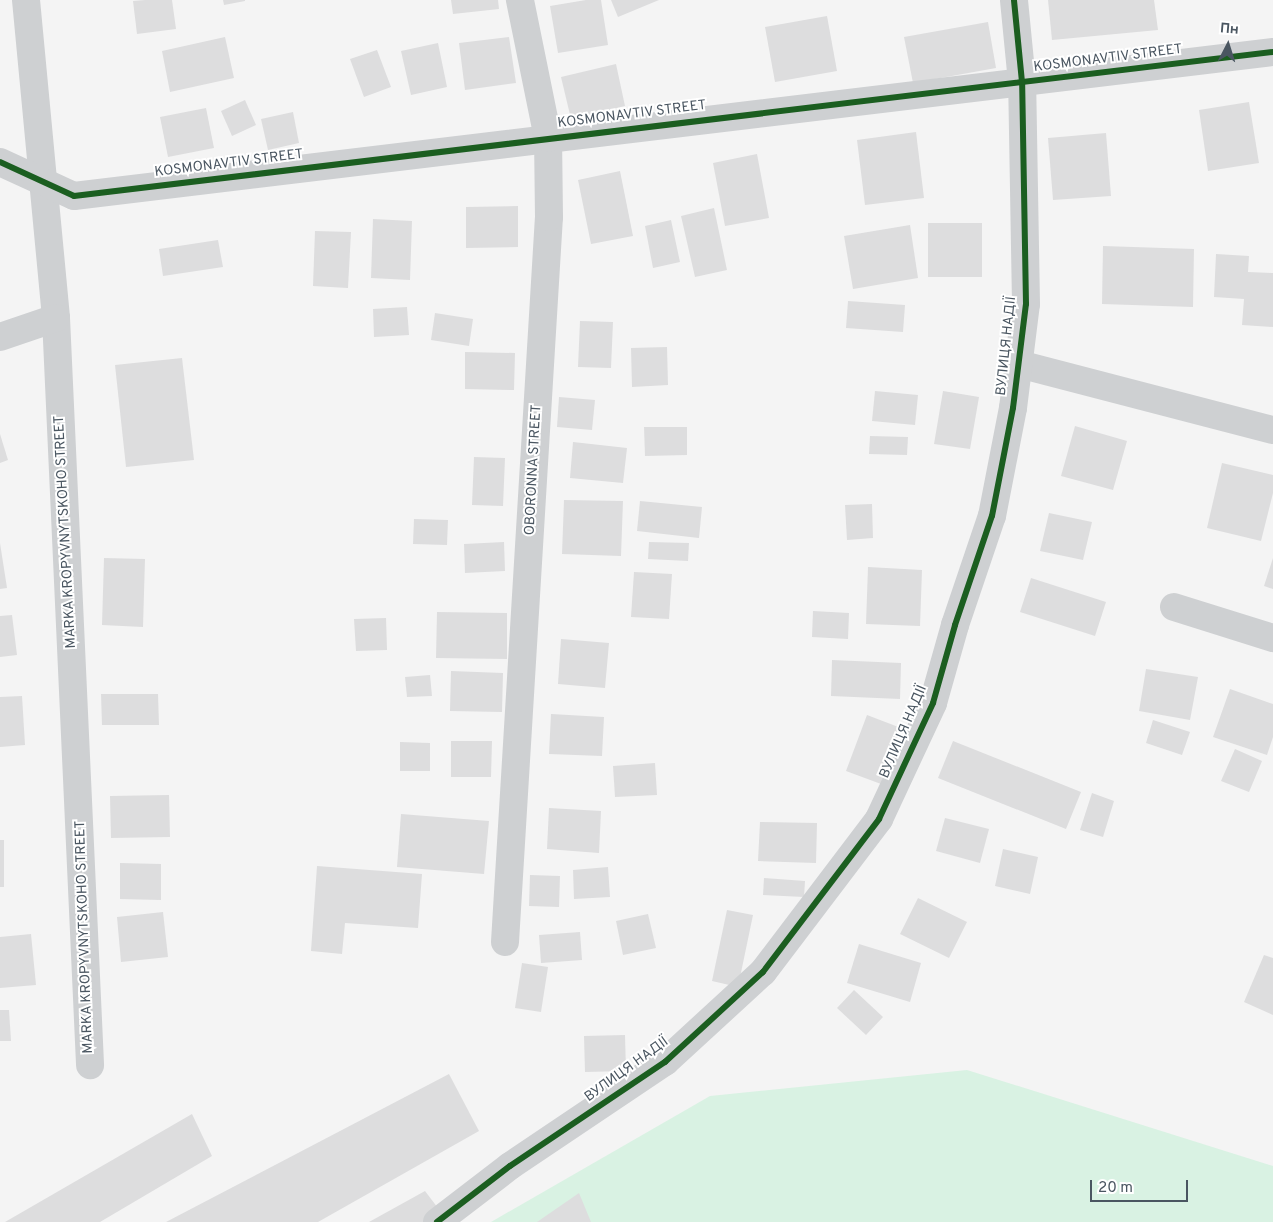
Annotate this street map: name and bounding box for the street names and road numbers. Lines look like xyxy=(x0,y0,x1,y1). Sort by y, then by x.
street label: KOSMONAVTIV STREET xyxy=(1032,42,1184,76)
street label: KOSMONAVTIV STREET xyxy=(556,98,708,132)
street label: KOSMONAVTIV STREET xyxy=(153,147,305,181)
street label: ВУЛИЦЯ НАДІЇ xyxy=(993,296,1021,396)
street label: OBORONNA STREET xyxy=(522,404,546,536)
street label: MARKA KROPYVNYTSKOHO STREET xyxy=(51,415,81,649)
street label: ВУЛИЦЯ НАДІЇ xyxy=(877,683,931,781)
street label: MARKA KROPYVNYTSKOHO STREET xyxy=(73,820,97,1054)
street label: ВУЛИЦЯ НАДІЇ xyxy=(582,1034,672,1106)

